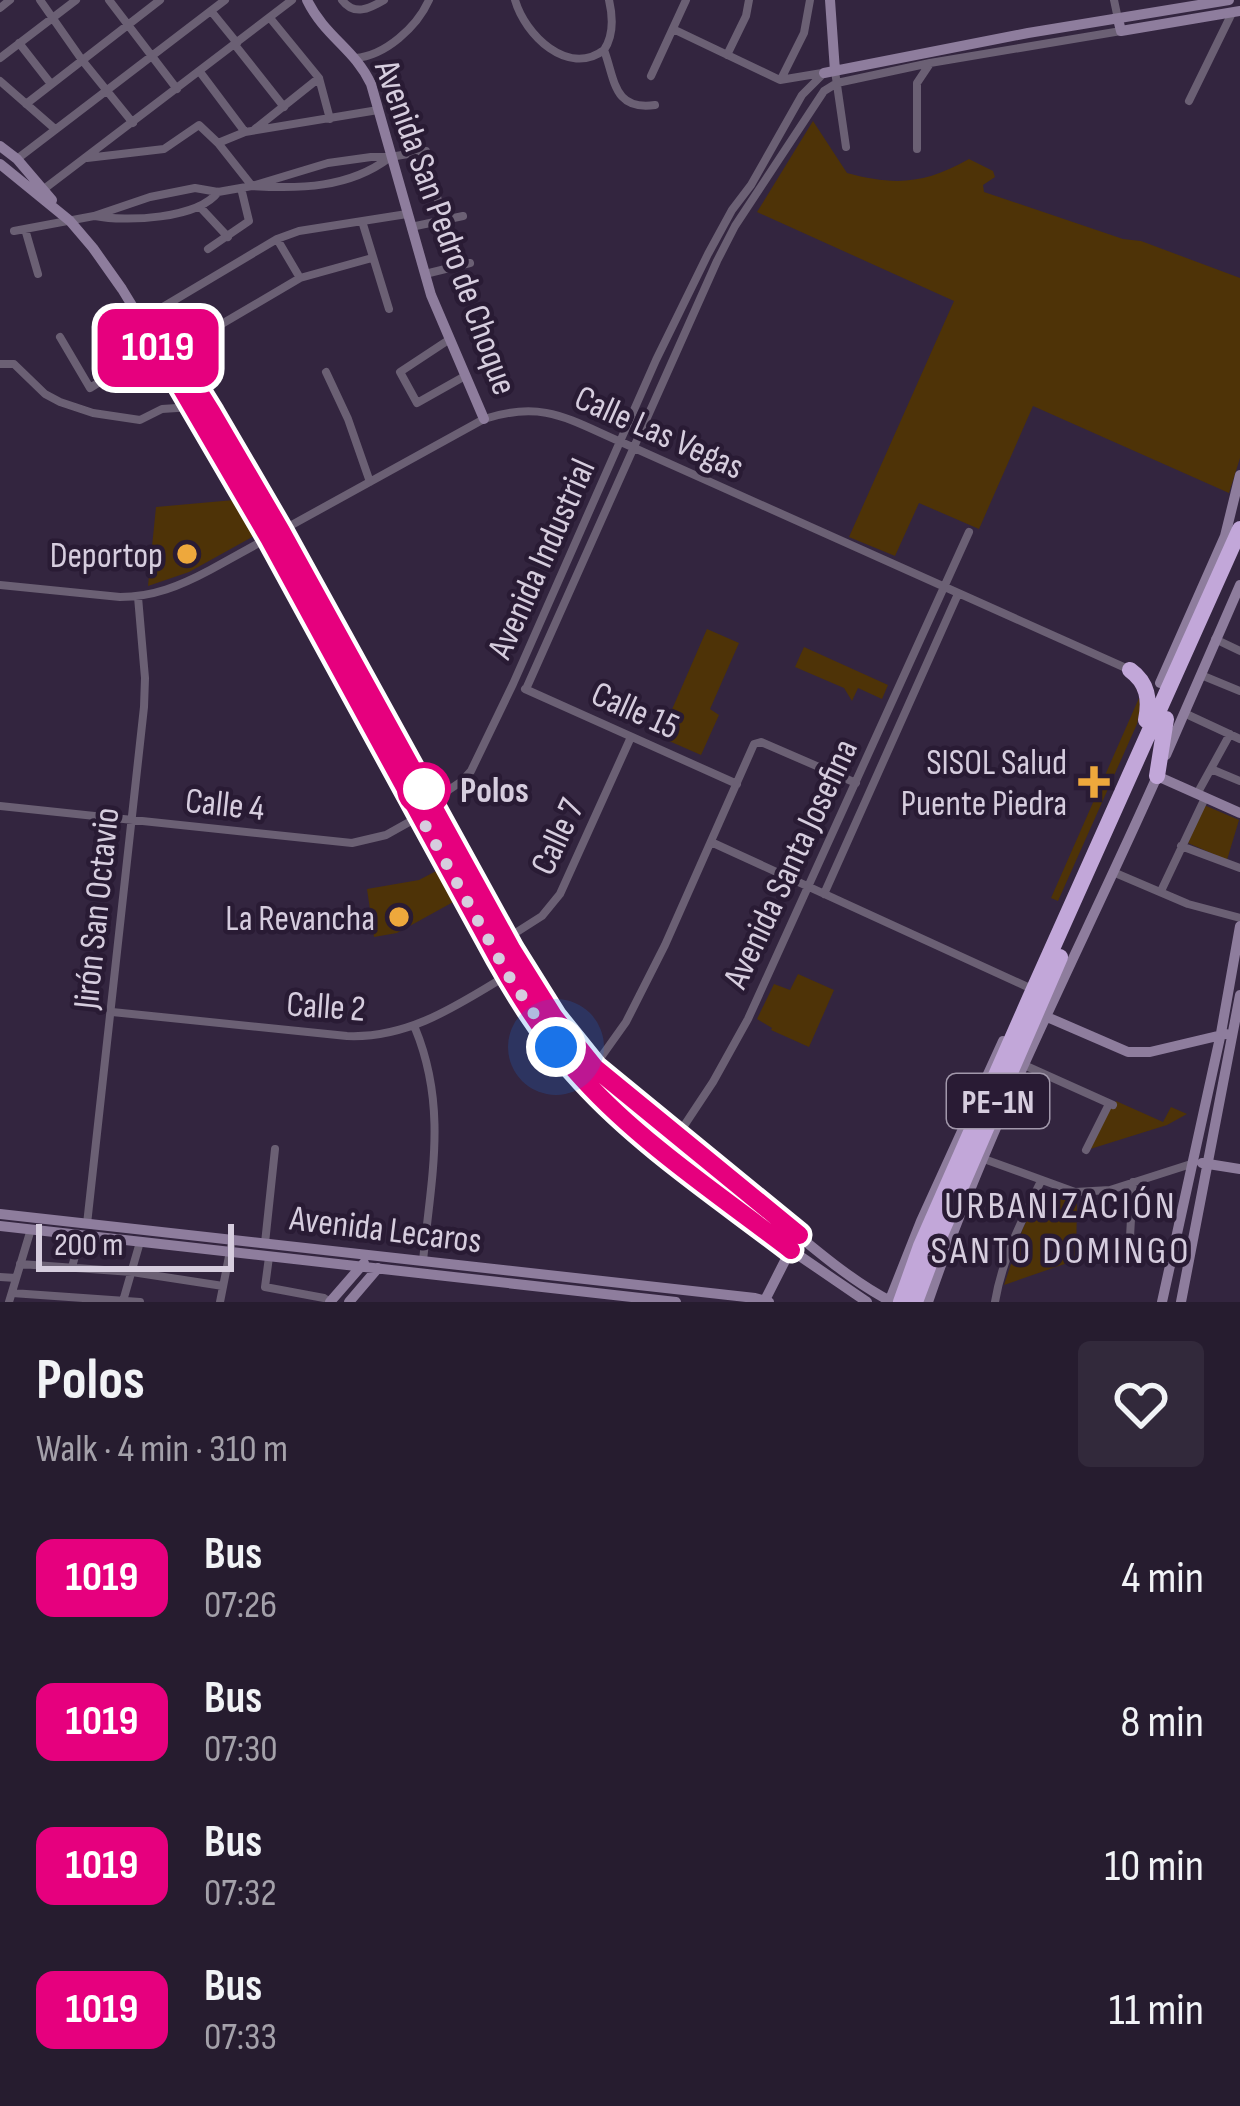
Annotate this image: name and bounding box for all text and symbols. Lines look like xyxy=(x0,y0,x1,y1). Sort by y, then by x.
street label: Avenida San Pedro de Choque xyxy=(364,54,525,401)
line badge: 1019 xyxy=(74,309,242,387)
text: 1019 xyxy=(122,322,194,373)
street label: Calle Las Vegas xyxy=(568,377,750,490)
street label: Avenida Industrial xyxy=(479,453,605,666)
place label: Deportop xyxy=(50,535,163,578)
marker: Deportop xyxy=(174,541,200,567)
street label: Calle 15 xyxy=(585,673,685,750)
street label: Avenida Santa Josefina xyxy=(714,733,868,996)
place label: SISOL Salud Puente Piedra xyxy=(901,742,1067,826)
marker: Polos xyxy=(399,764,449,814)
marker: SISOL Salud Puente Piedra xyxy=(1078,766,1110,798)
place label: Polos xyxy=(460,770,529,813)
street label: Calle 4 xyxy=(183,780,266,831)
street label: Calle 7 xyxy=(522,792,595,882)
street label: Jirón San Octavio xyxy=(65,805,129,1012)
place label: La Revancha xyxy=(225,898,375,941)
marker: La Revancha xyxy=(386,904,412,930)
street label: Calle 2 xyxy=(285,983,367,1032)
your location xyxy=(526,1017,586,1077)
road number: PE-1N xyxy=(947,1074,1049,1128)
district label: URBANIZACIÓN SANTO DOMINGO xyxy=(931,1183,1192,1275)
street label: Avenida Lecaros xyxy=(286,1197,484,1264)
scale bar xyxy=(36,1218,234,1271)
text: 200 m xyxy=(54,1225,123,1265)
button: heart xyxy=(1078,1341,1204,1467)
text: Polos xyxy=(36,1347,145,1415)
text: Walk · 4 min · 310 m xyxy=(36,1426,288,1473)
text: Bus xyxy=(204,1527,262,1582)
text: 4 min xyxy=(1122,1551,1204,1606)
text: 1019 xyxy=(66,1552,138,1603)
text: 07:26 xyxy=(204,1582,277,1629)
text: Bus xyxy=(204,1671,262,1726)
text: 8 min xyxy=(1121,1695,1204,1750)
text: 1019 xyxy=(66,1696,138,1747)
text: 07:30 xyxy=(204,1726,278,1773)
text: Bus xyxy=(204,1815,262,1870)
text: 10 min xyxy=(1105,1839,1204,1894)
text: 1019 xyxy=(66,1840,138,1891)
text: 07:32 xyxy=(204,1870,276,1917)
text: Bus xyxy=(204,1959,262,2014)
text: 11 min xyxy=(1109,1983,1204,2038)
text: 1019 xyxy=(66,1984,138,2035)
text: 07:33 xyxy=(204,2014,277,2061)

